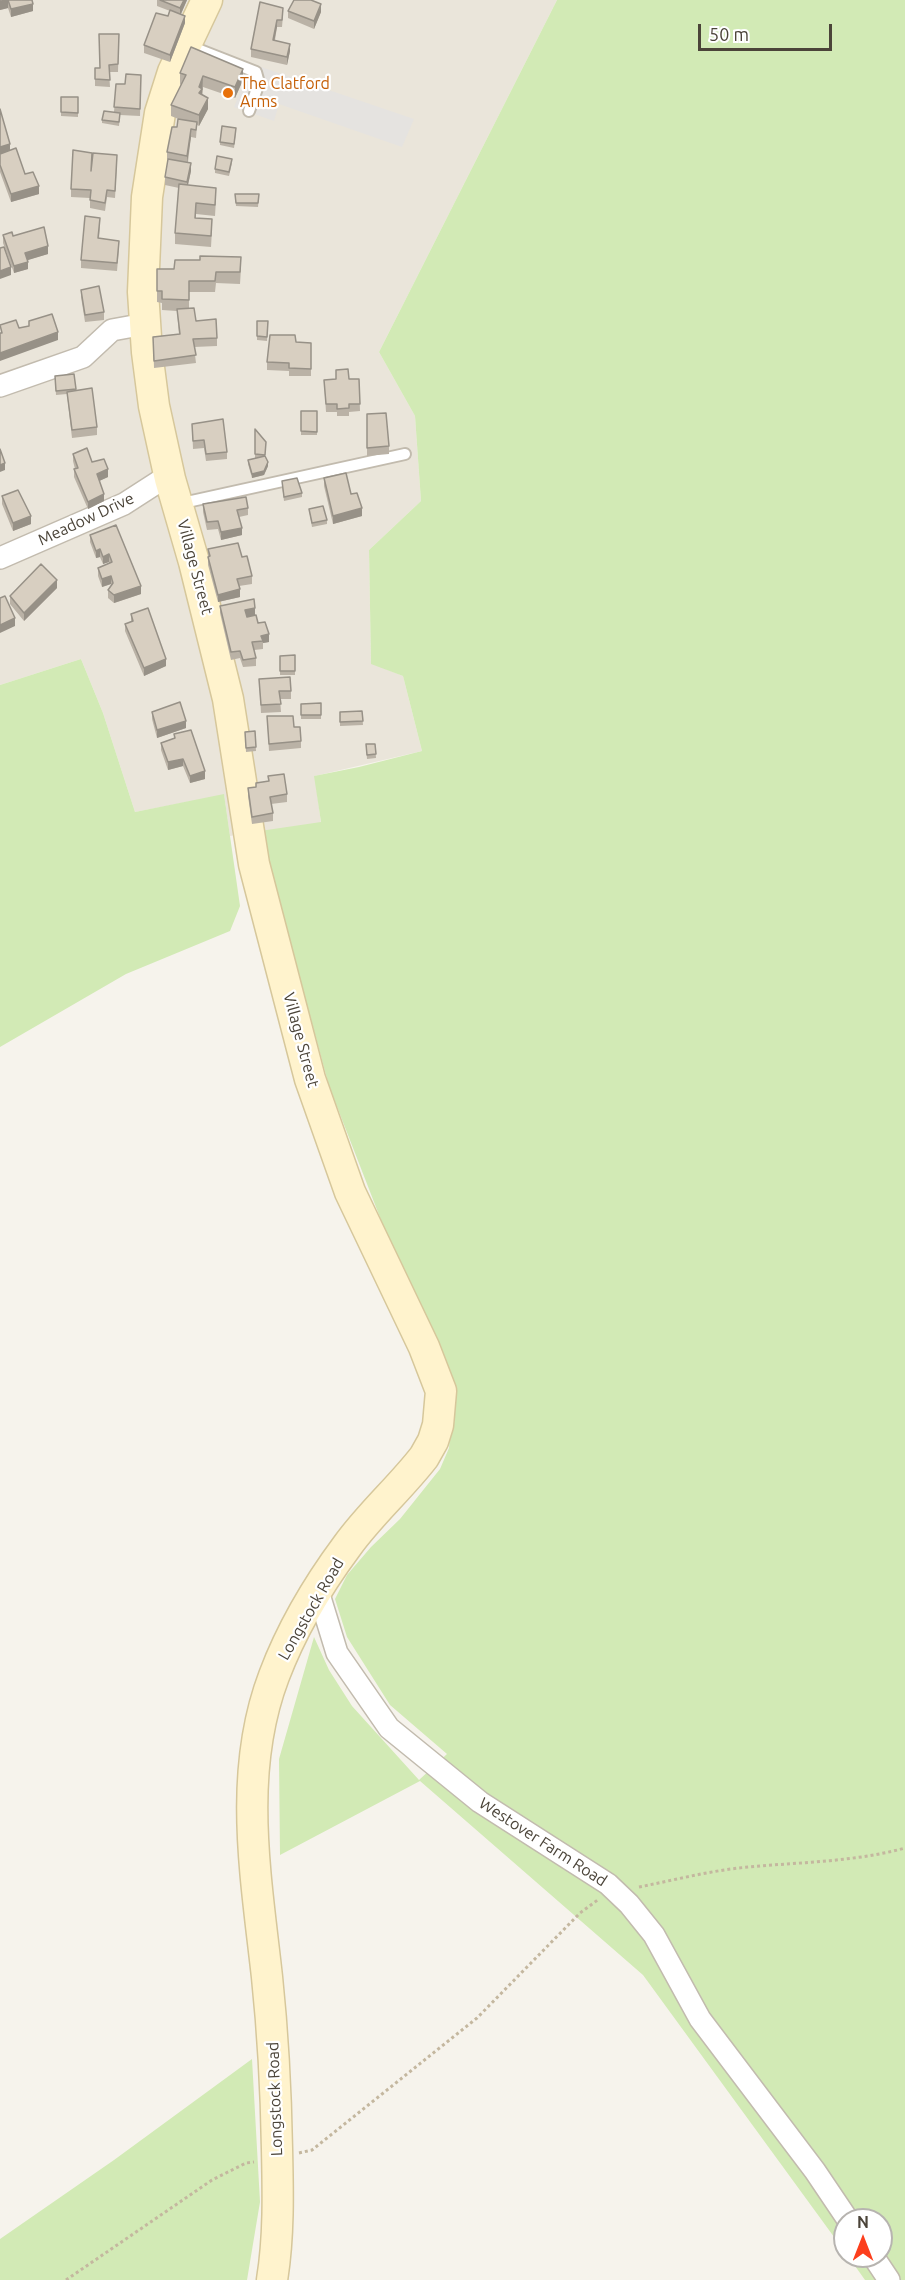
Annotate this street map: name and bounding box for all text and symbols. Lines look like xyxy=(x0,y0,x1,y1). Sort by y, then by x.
scale bar xyxy=(701,12,834,50)
text: 50 m xyxy=(709,24,749,44)
place label: The Clatford Arms xyxy=(240,74,330,112)
marker: The Clatford Arms xyxy=(221,86,235,100)
street label: Meadow Drive xyxy=(35,488,137,550)
street label: Village Street xyxy=(173,517,217,617)
street label: Village Street xyxy=(279,990,323,1090)
street label: Longstock Road xyxy=(274,1555,348,1663)
street label: Westover Farm Road xyxy=(475,1793,611,1891)
street label: Longstock Road xyxy=(263,2041,287,2157)
north arrow xyxy=(833,2208,893,2268)
text: N xyxy=(857,2213,869,2231)

